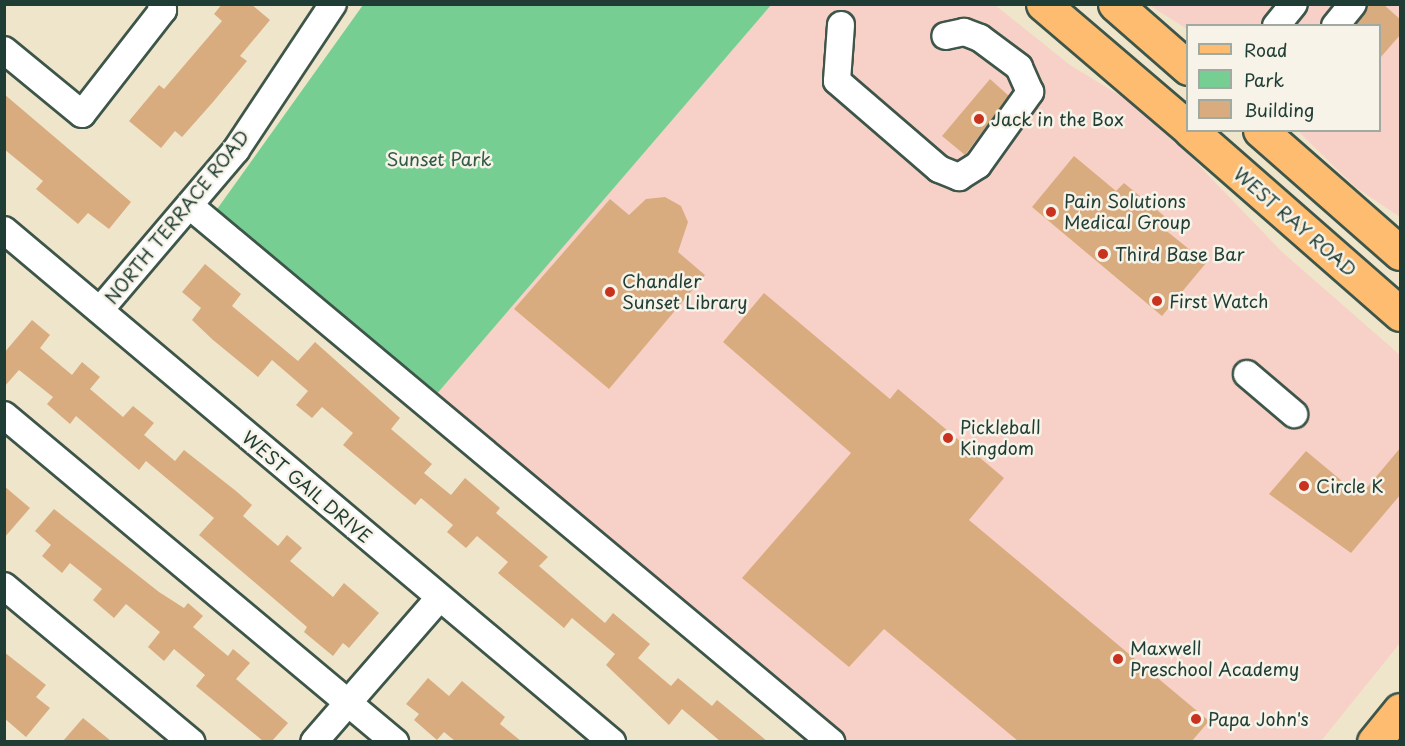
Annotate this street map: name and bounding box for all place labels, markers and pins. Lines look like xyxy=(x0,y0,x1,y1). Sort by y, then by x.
place label: Jack in the Box xyxy=(991,108,1125,130)
marker: Jack in the Box xyxy=(972,112,986,126)
place label: Pain Solutions Medical Group xyxy=(1064,191,1191,234)
marker: Pain Solutions Medical Group xyxy=(1042,203,1060,221)
place label: Third Base Bar xyxy=(1115,243,1245,265)
marker: Third Base Bar xyxy=(1096,247,1110,261)
place label: Chandler Sunset Library xyxy=(622,271,749,314)
marker: Chandler Sunset Library xyxy=(603,285,617,299)
place label: First Watch xyxy=(1169,290,1269,312)
marker: First Watch xyxy=(1150,294,1164,308)
place label: Pickleball Kingdom xyxy=(960,417,1041,460)
marker: Pickleball Kingdom xyxy=(941,431,955,445)
place label: Circle K xyxy=(1316,475,1386,497)
marker: Circle K xyxy=(1297,479,1311,493)
place label: Maxwell Preschool Academy xyxy=(1130,638,1300,680)
marker: Maxwell Preschool Academy xyxy=(1111,652,1125,666)
place label: Papa John's xyxy=(1208,708,1310,730)
marker: Papa John's xyxy=(1189,712,1203,726)

